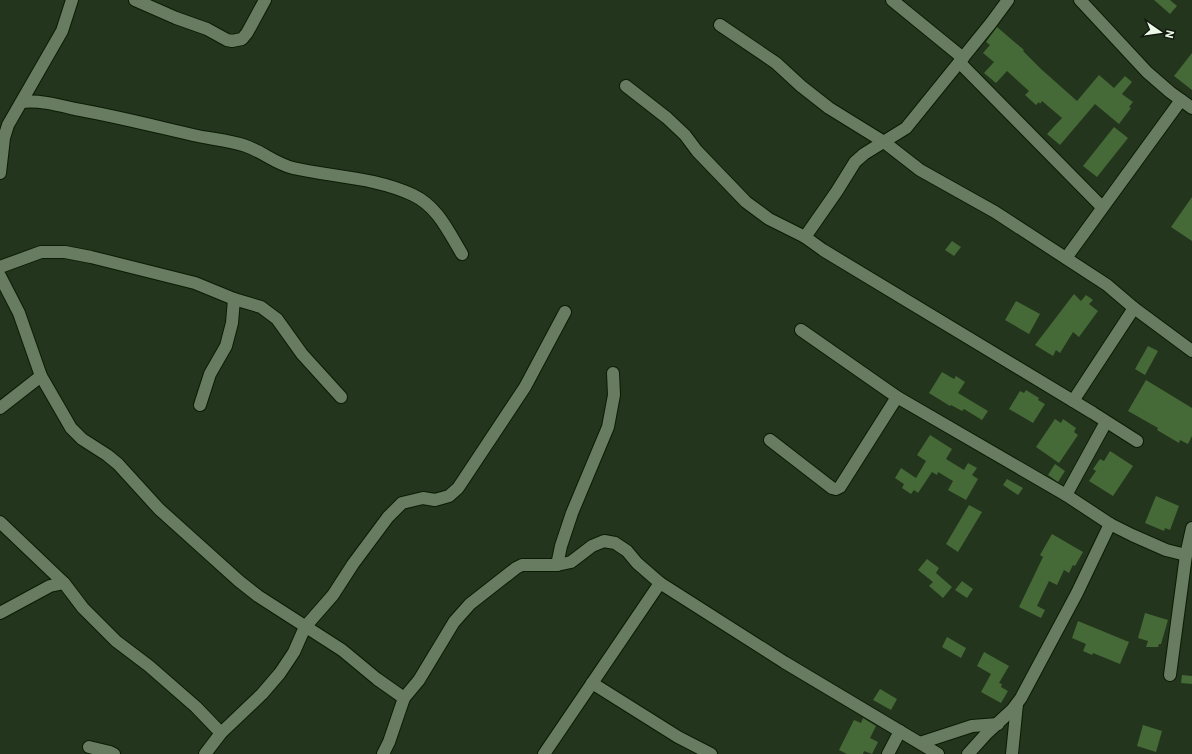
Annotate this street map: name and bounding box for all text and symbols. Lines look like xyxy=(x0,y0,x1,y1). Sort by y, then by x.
north arrow xyxy=(1140,12,1180,52)
text: N xyxy=(1162,29,1176,40)

